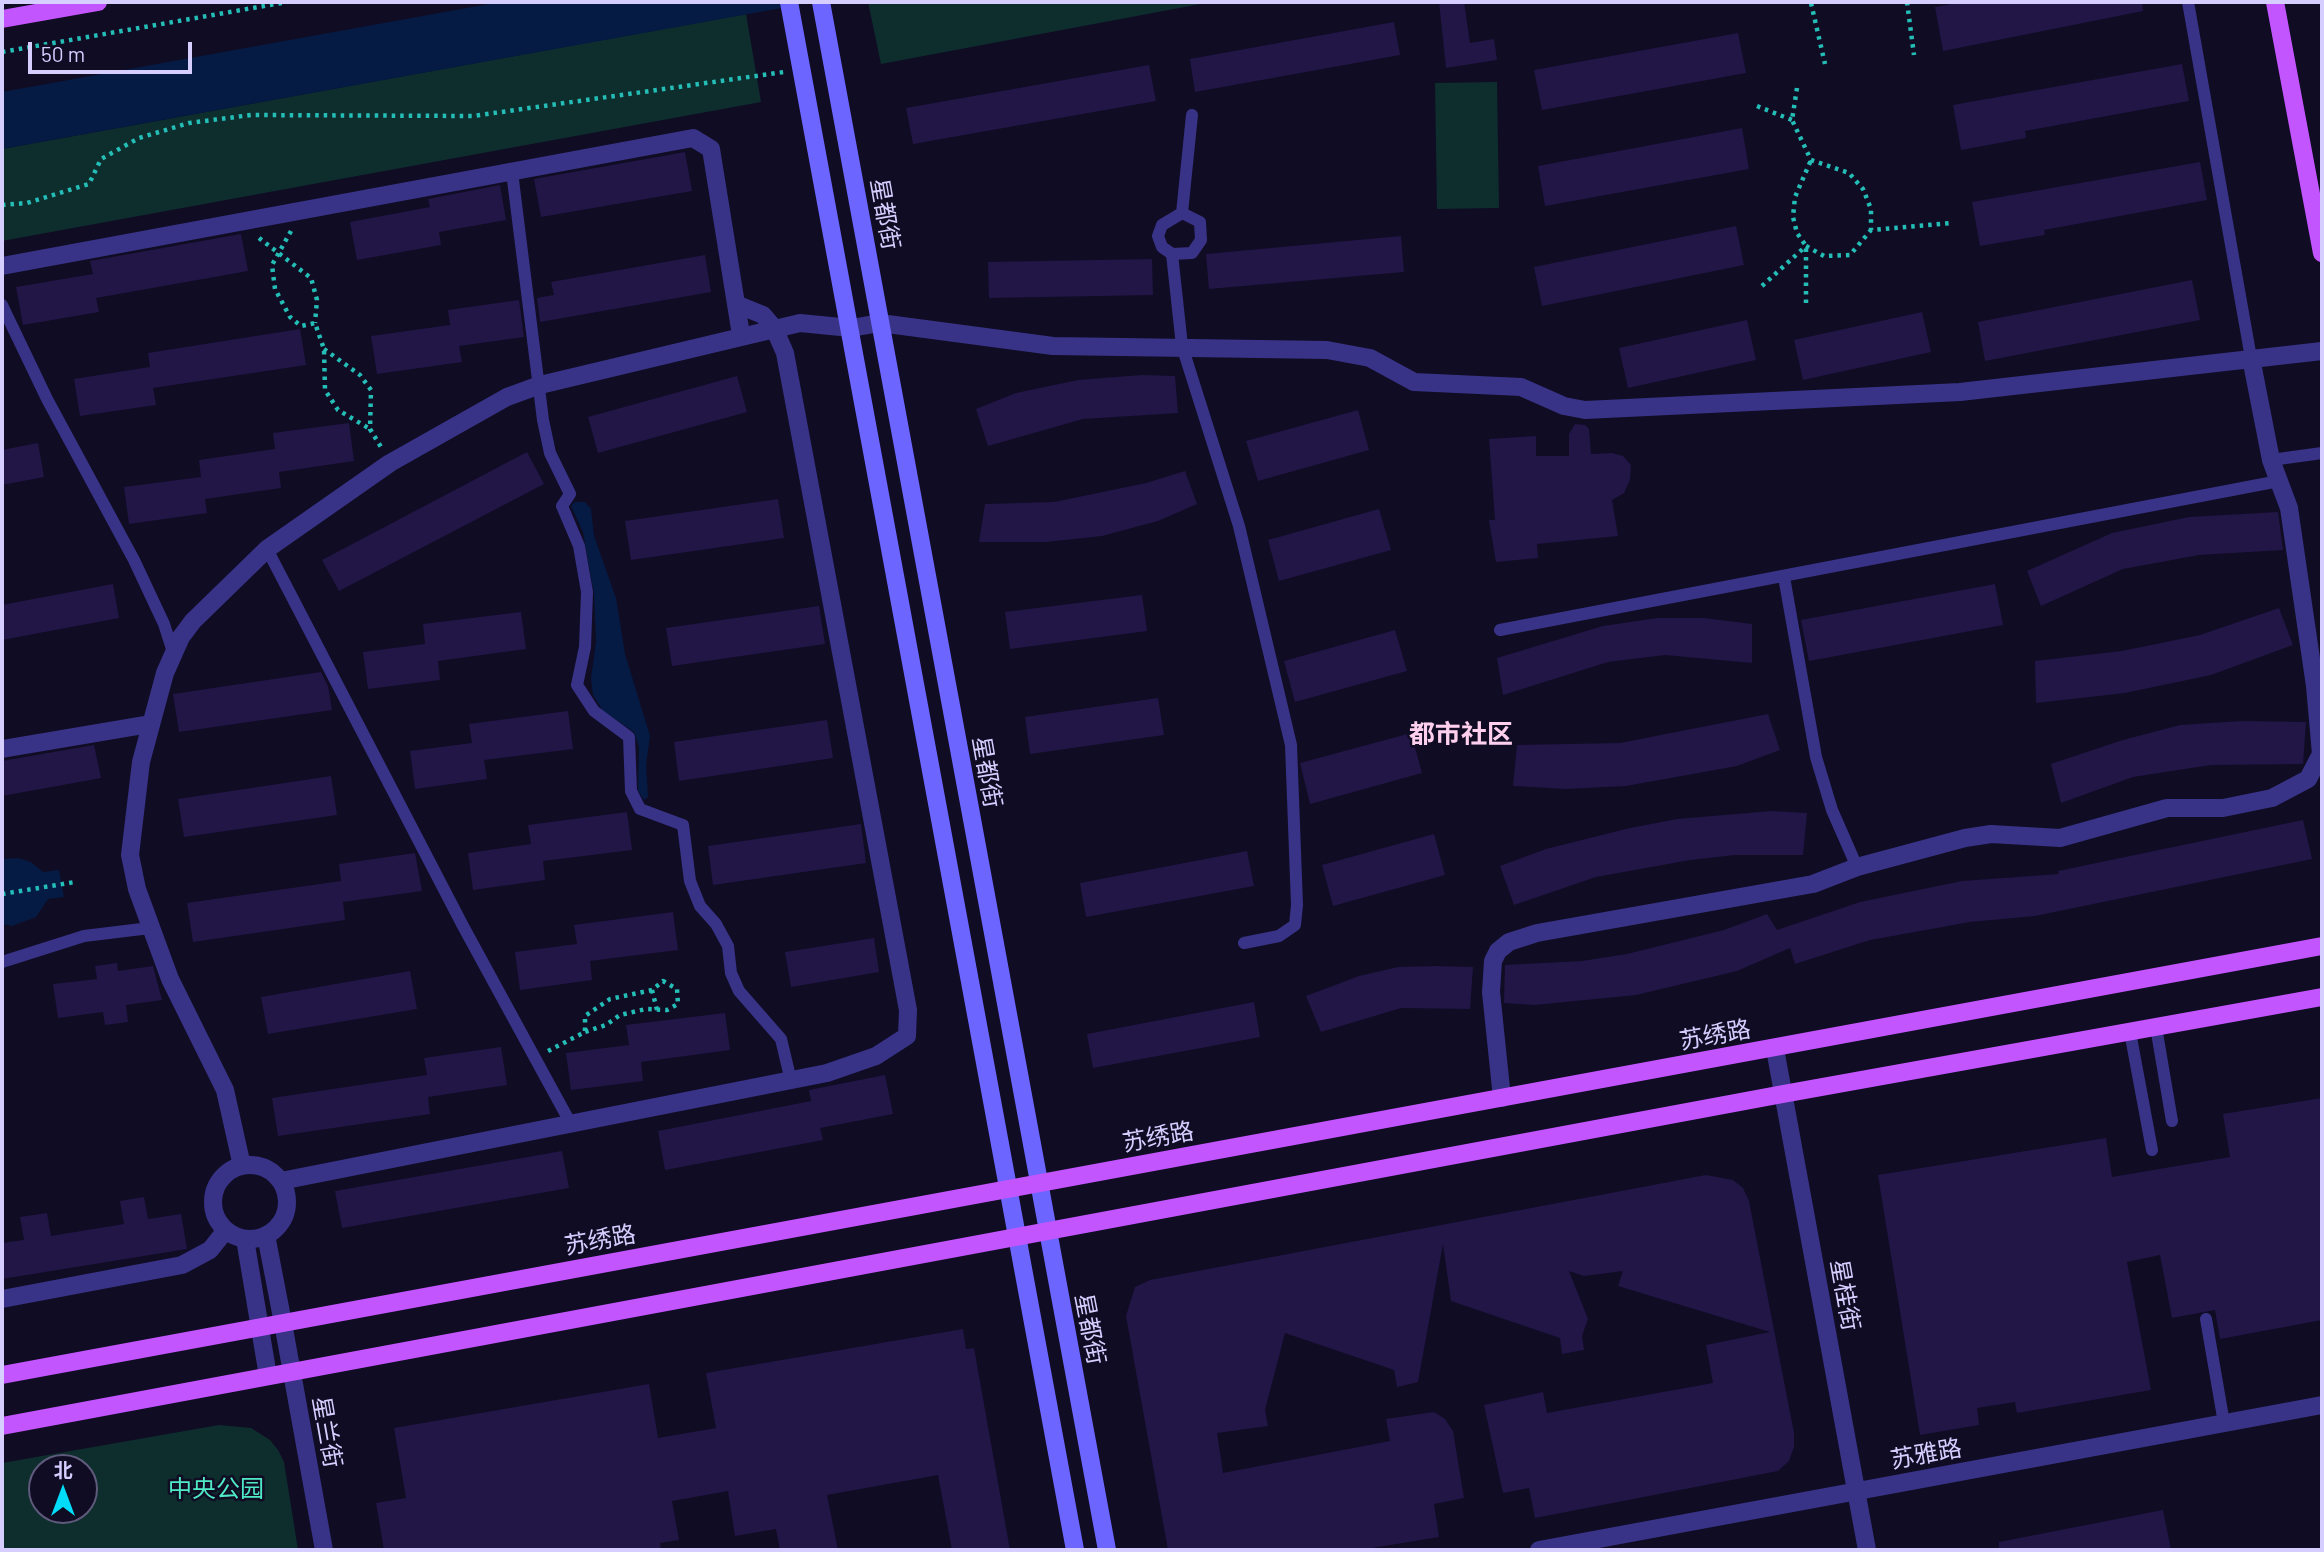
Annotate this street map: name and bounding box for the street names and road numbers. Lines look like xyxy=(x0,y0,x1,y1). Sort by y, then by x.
street label: 星都街 xyxy=(865,176,905,252)
street label: 星都街 xyxy=(967,734,1007,810)
street label: 苏绣路 xyxy=(1677,1015,1753,1055)
street label: 苏绣路 xyxy=(1120,1117,1196,1157)
street label: 苏绣路 xyxy=(562,1220,638,1260)
street label: 星桂街 xyxy=(1825,1257,1865,1333)
street label: 星都街 xyxy=(1069,1291,1111,1367)
street label: 星兰街 xyxy=(307,1394,347,1470)
street label: 苏雅路 xyxy=(1888,1434,1964,1474)

